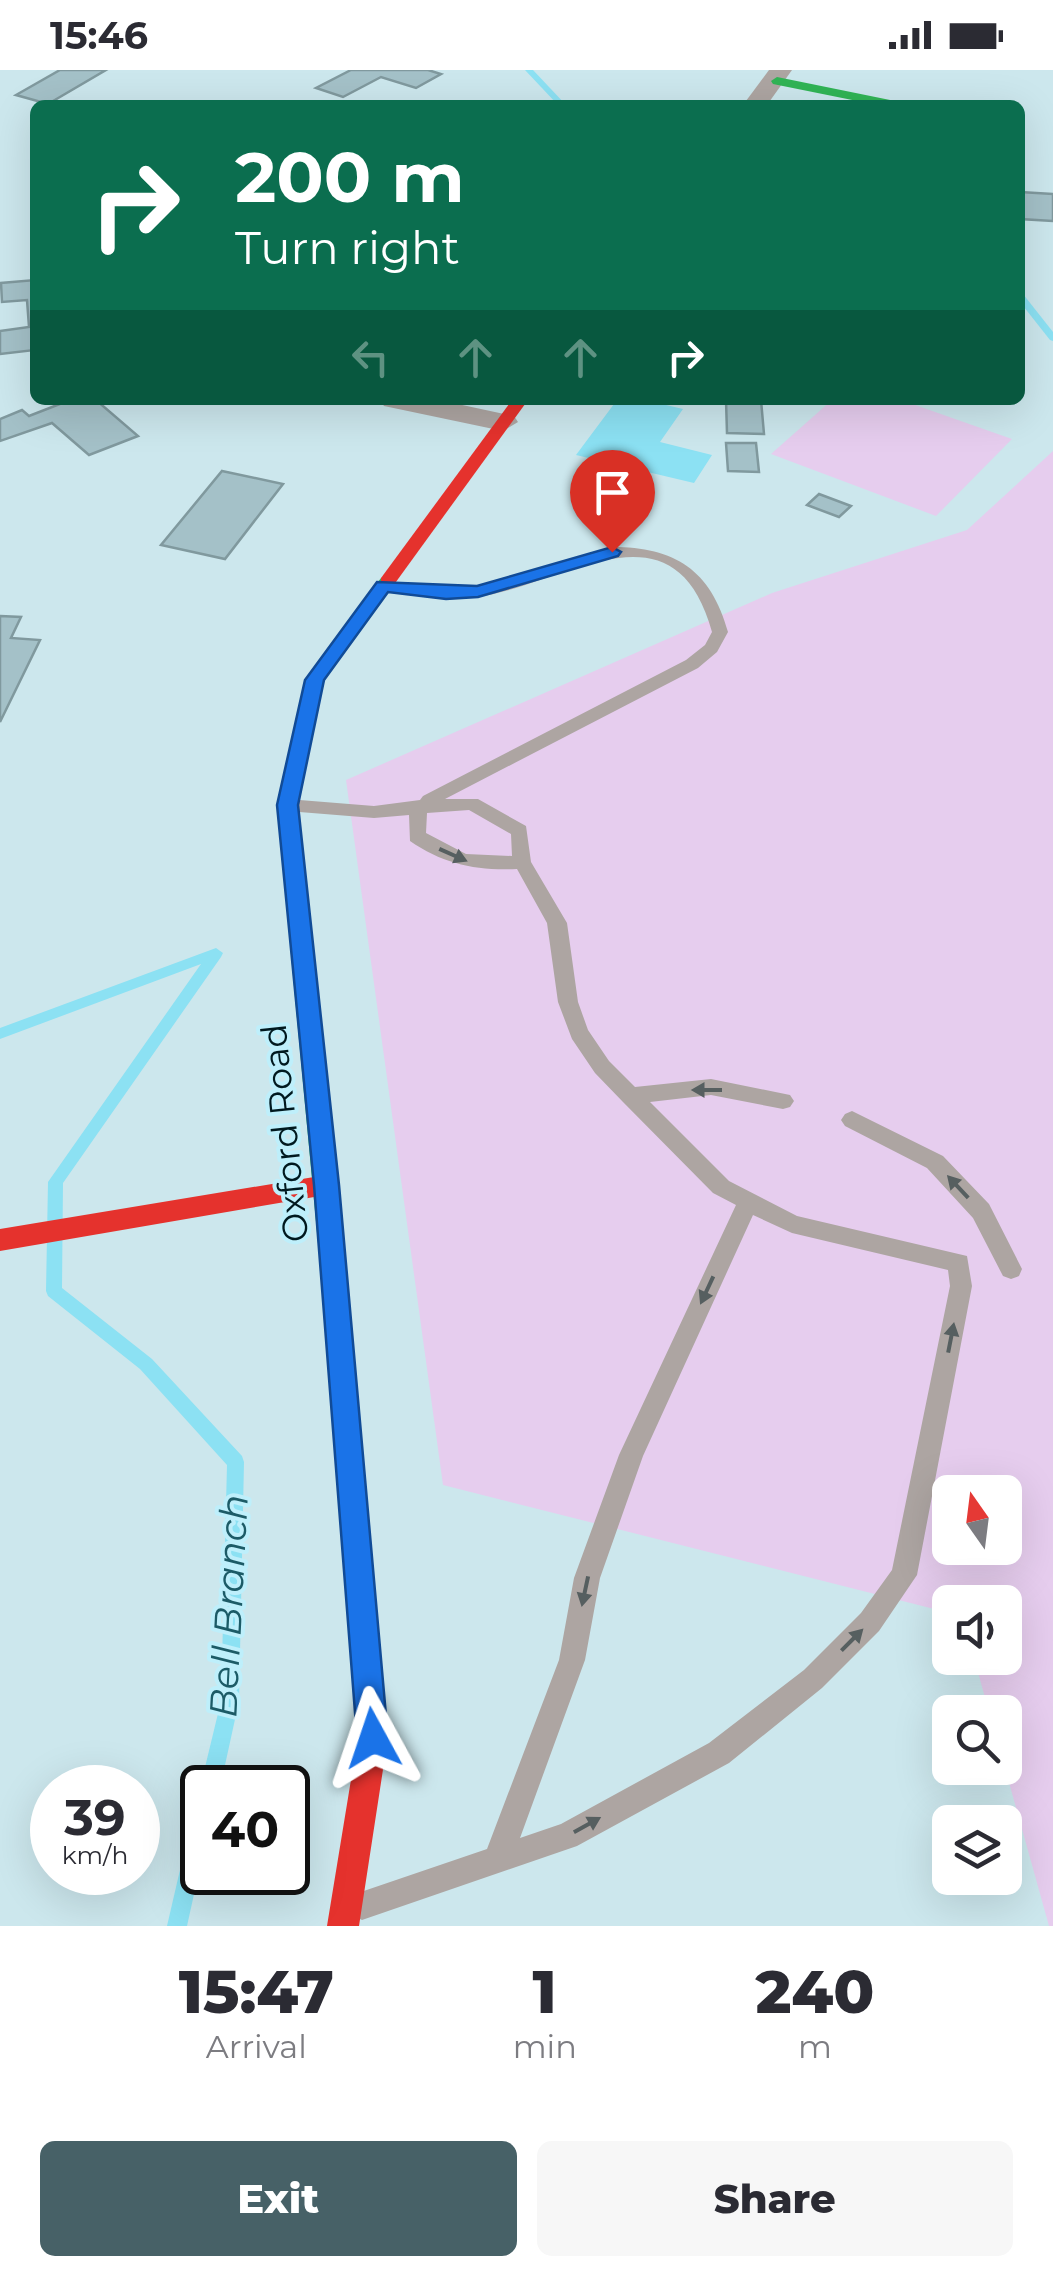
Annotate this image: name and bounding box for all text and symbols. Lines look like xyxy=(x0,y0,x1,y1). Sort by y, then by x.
text: 15:46 xyxy=(50,12,148,59)
text: 200 m xyxy=(235,134,465,220)
icon: right xyxy=(70,140,200,270)
text: Turn right xyxy=(235,220,460,275)
icon: left xyxy=(343,330,398,385)
icon: ahead xyxy=(448,330,503,385)
icon: ahead xyxy=(553,330,608,385)
icon: right xyxy=(658,330,713,385)
pin xyxy=(570,450,655,553)
icon: arrive xyxy=(585,465,640,520)
one-way arrow xyxy=(439,847,468,864)
street label: Oxford Road xyxy=(252,1022,317,1244)
one-way arrow xyxy=(690,1082,722,1098)
one-way arrow xyxy=(948,1175,970,1200)
one-way arrow xyxy=(699,1276,716,1305)
one-way arrow xyxy=(943,1322,959,1353)
north arrow xyxy=(932,1475,1022,1565)
map controls xyxy=(932,1475,1022,1895)
water label: Bell Branch xyxy=(199,1493,258,1719)
one-way arrow xyxy=(577,1576,593,1607)
button: sound xyxy=(932,1585,1022,1675)
one-way arrow xyxy=(840,1629,864,1652)
position arrow xyxy=(321,1686,425,1790)
button: search xyxy=(932,1695,1022,1785)
speed limit sign: 40 xyxy=(180,1765,310,1895)
text: 39 xyxy=(64,1787,126,1848)
button: layers xyxy=(932,1805,1022,1895)
one-way arrow xyxy=(573,1816,602,1833)
text: km/h xyxy=(62,1840,128,1870)
text: 15:47 xyxy=(179,1955,334,2028)
text: 1 xyxy=(533,1955,557,2028)
text: 240 xyxy=(756,1955,874,2028)
text: Arrival xyxy=(206,2027,307,2066)
text: min xyxy=(513,2027,577,2066)
text: m xyxy=(798,2027,832,2066)
button: Exit xyxy=(40,2141,517,2256)
button: Share xyxy=(537,2141,1013,2256)

